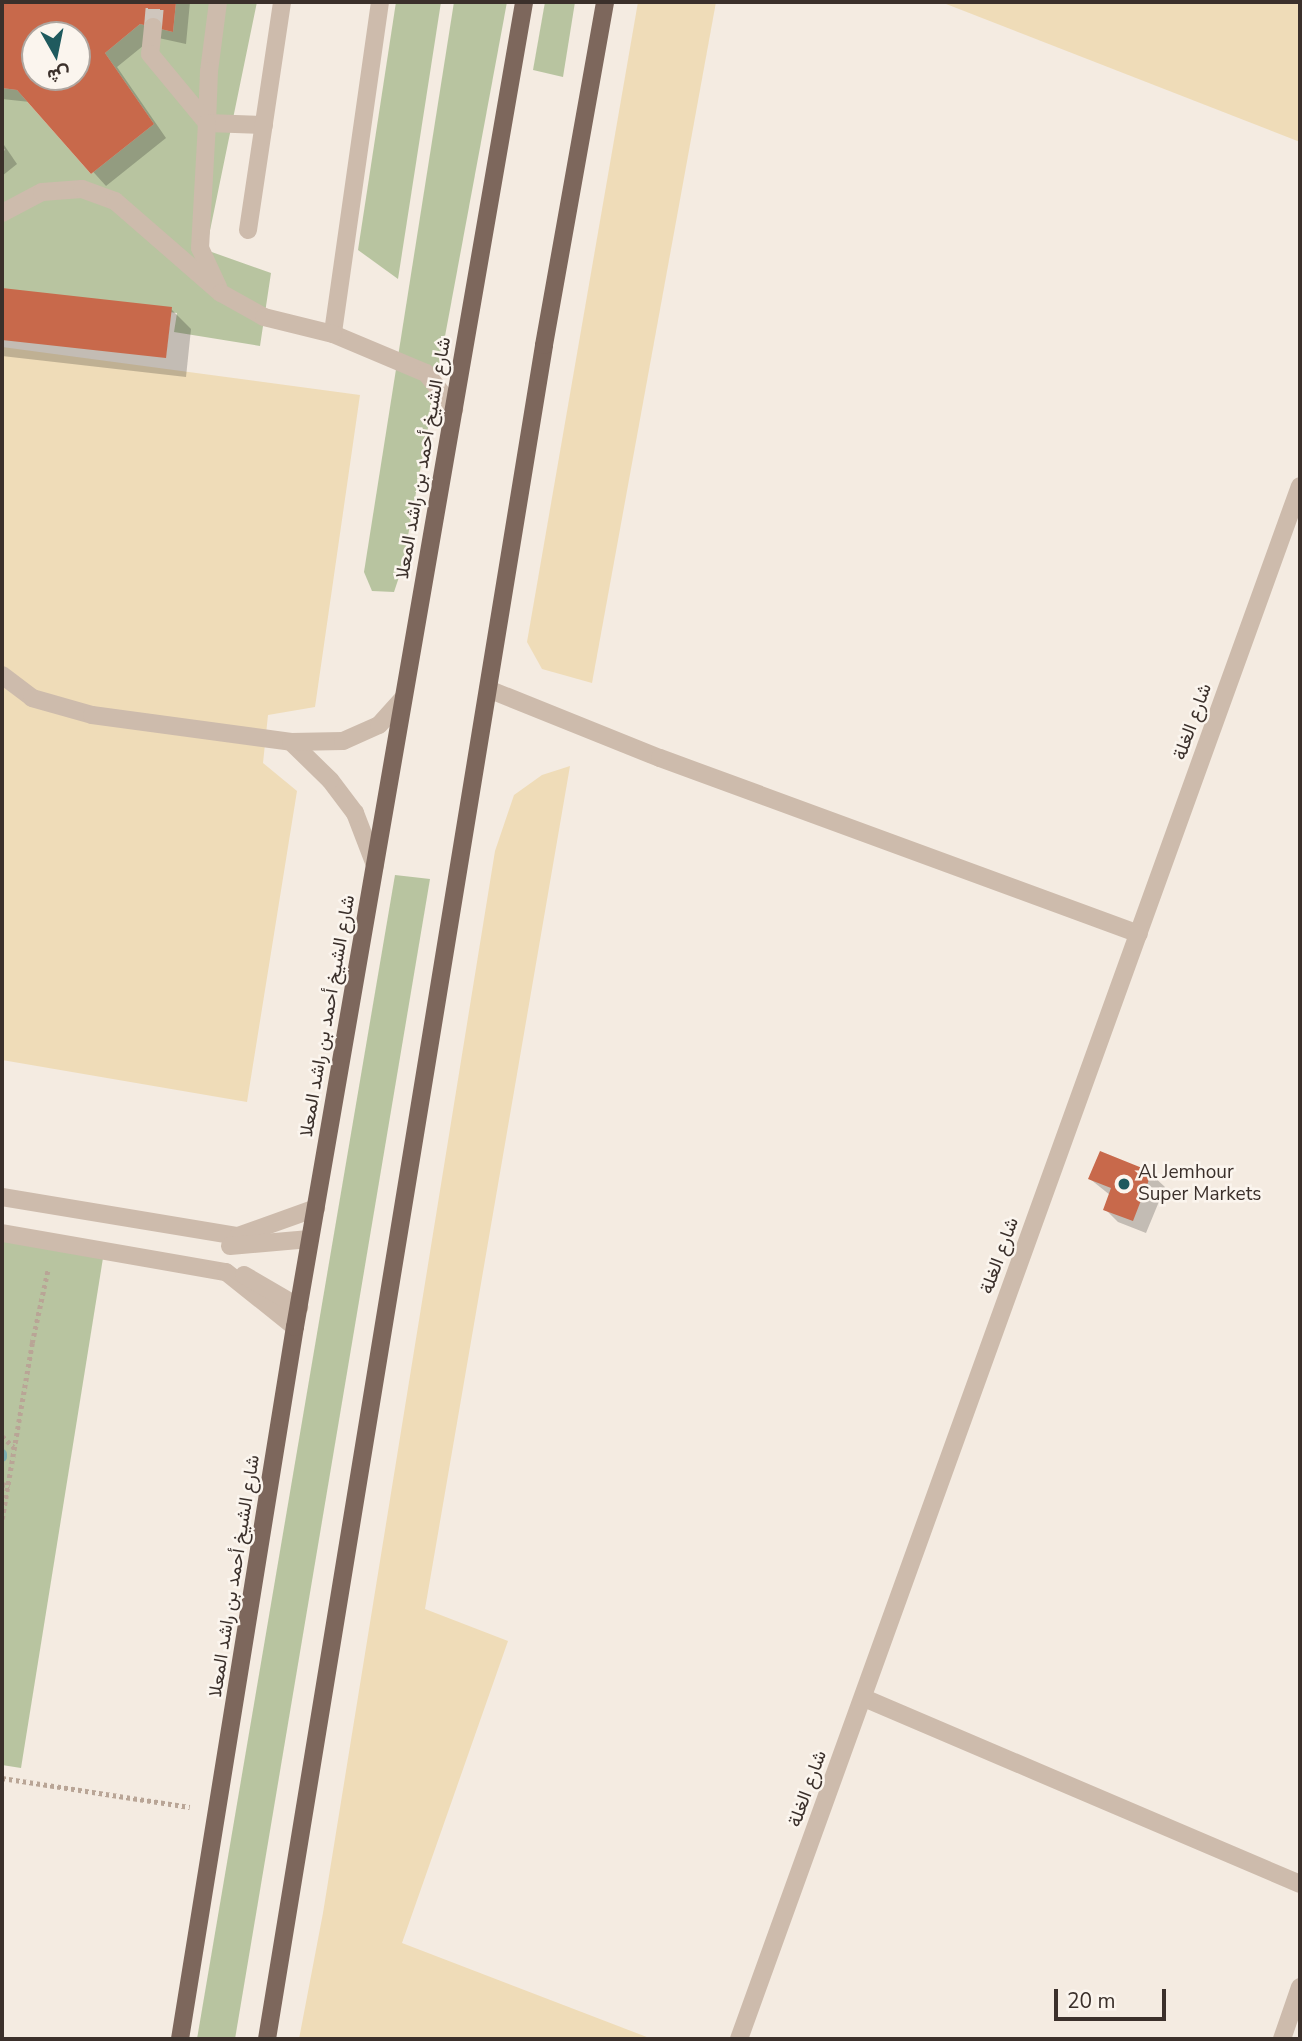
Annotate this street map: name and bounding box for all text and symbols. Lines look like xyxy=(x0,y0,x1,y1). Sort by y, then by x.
north arrow xyxy=(21,21,91,91)
text: ش xyxy=(46,60,72,89)
street label: شارع الشيخ أحمد بن راشد المعلا xyxy=(392,335,456,581)
street label: شارع الغلة xyxy=(1169,681,1217,763)
street label: شارع الشيخ أحمد بن راشد المعلا xyxy=(296,893,360,1139)
place label: Al Jemhour Super Markets xyxy=(1138,1162,1261,1206)
marker: Al Jemhour Super Markets xyxy=(1116,1176,1132,1192)
street label: شارع الغلة xyxy=(976,1215,1024,1297)
street label: شارع الشيخ أحمد بن راشد المعلا xyxy=(205,1453,265,1699)
street label: شارع الغلة xyxy=(784,1748,832,1830)
scale bar xyxy=(1057,1974,1169,2018)
text: 20 m xyxy=(1067,1987,1116,2015)

